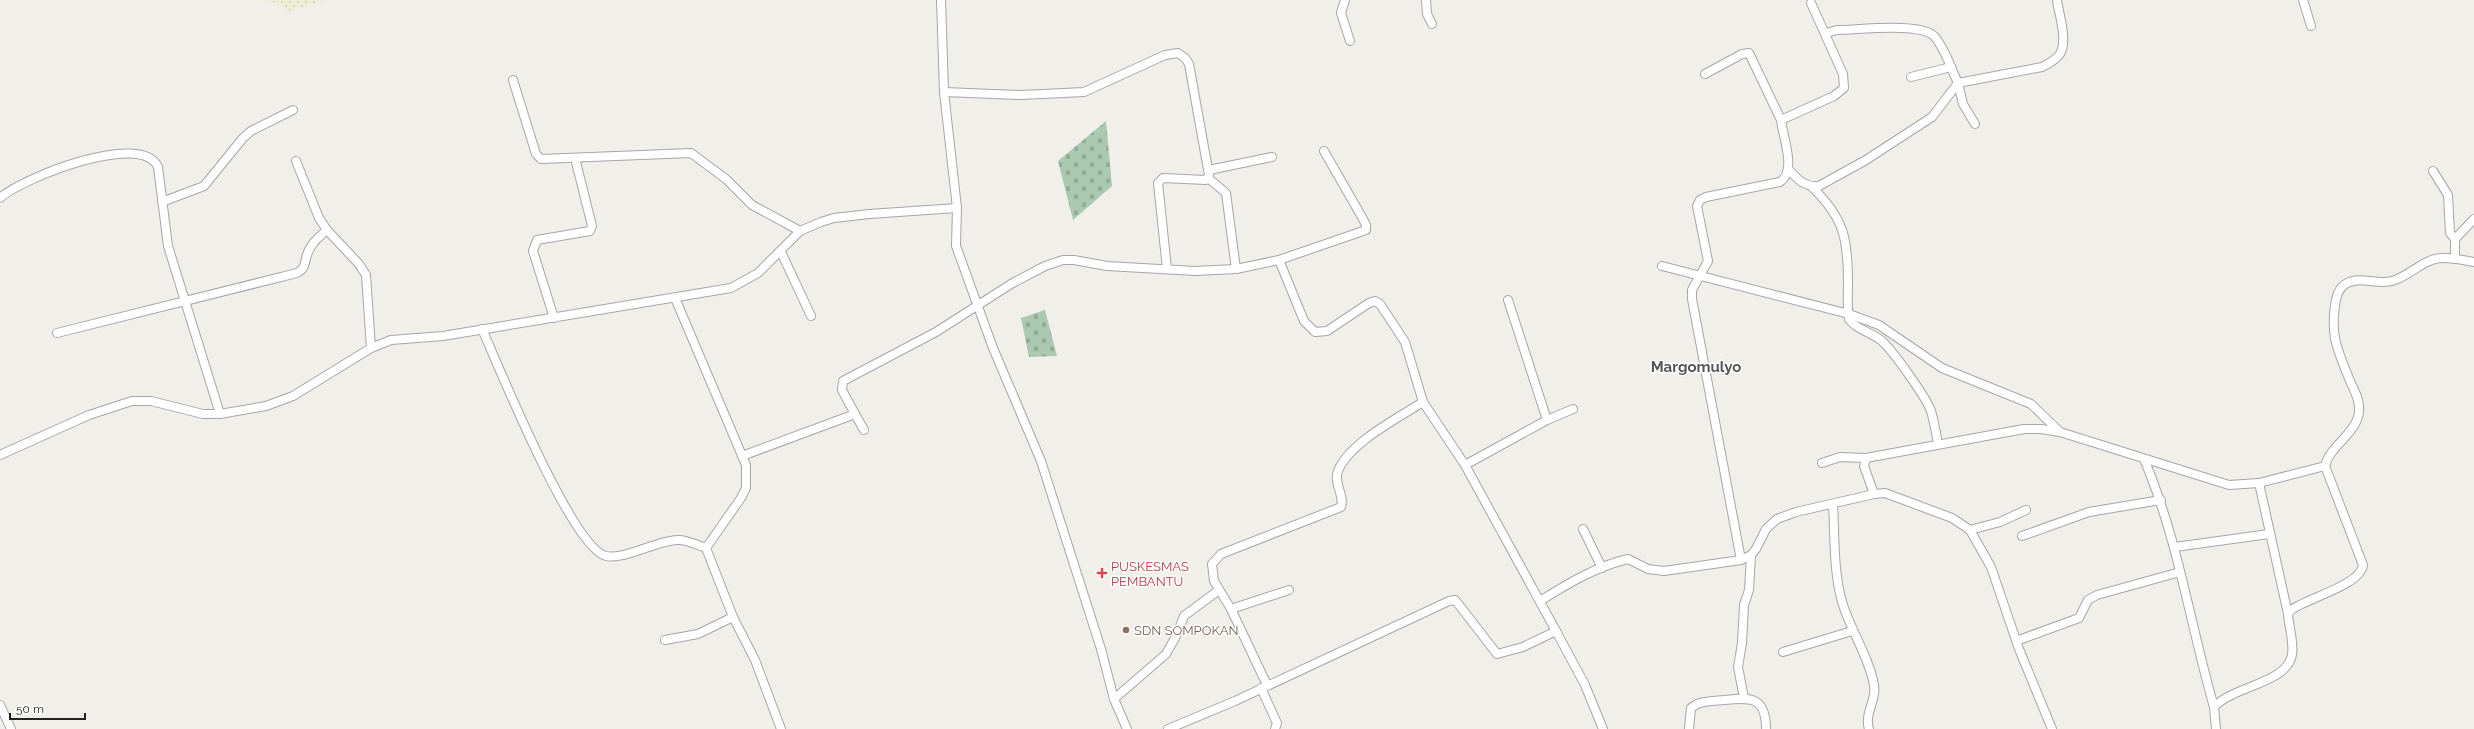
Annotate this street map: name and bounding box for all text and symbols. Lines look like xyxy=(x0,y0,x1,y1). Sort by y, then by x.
district label: Margomulyo xyxy=(1651,358,1741,376)
place label: PUSKESMAS PEMBANTU xyxy=(1111,559,1189,589)
marker: PUSKESMAS PEMBANTU xyxy=(1096,567,1108,579)
place label: SDN SOMPOKAN xyxy=(1134,623,1239,638)
marker: SDN SOMPOKAN xyxy=(1121,625,1131,635)
scale bar xyxy=(10,695,85,721)
text: 50 m xyxy=(16,702,44,716)

